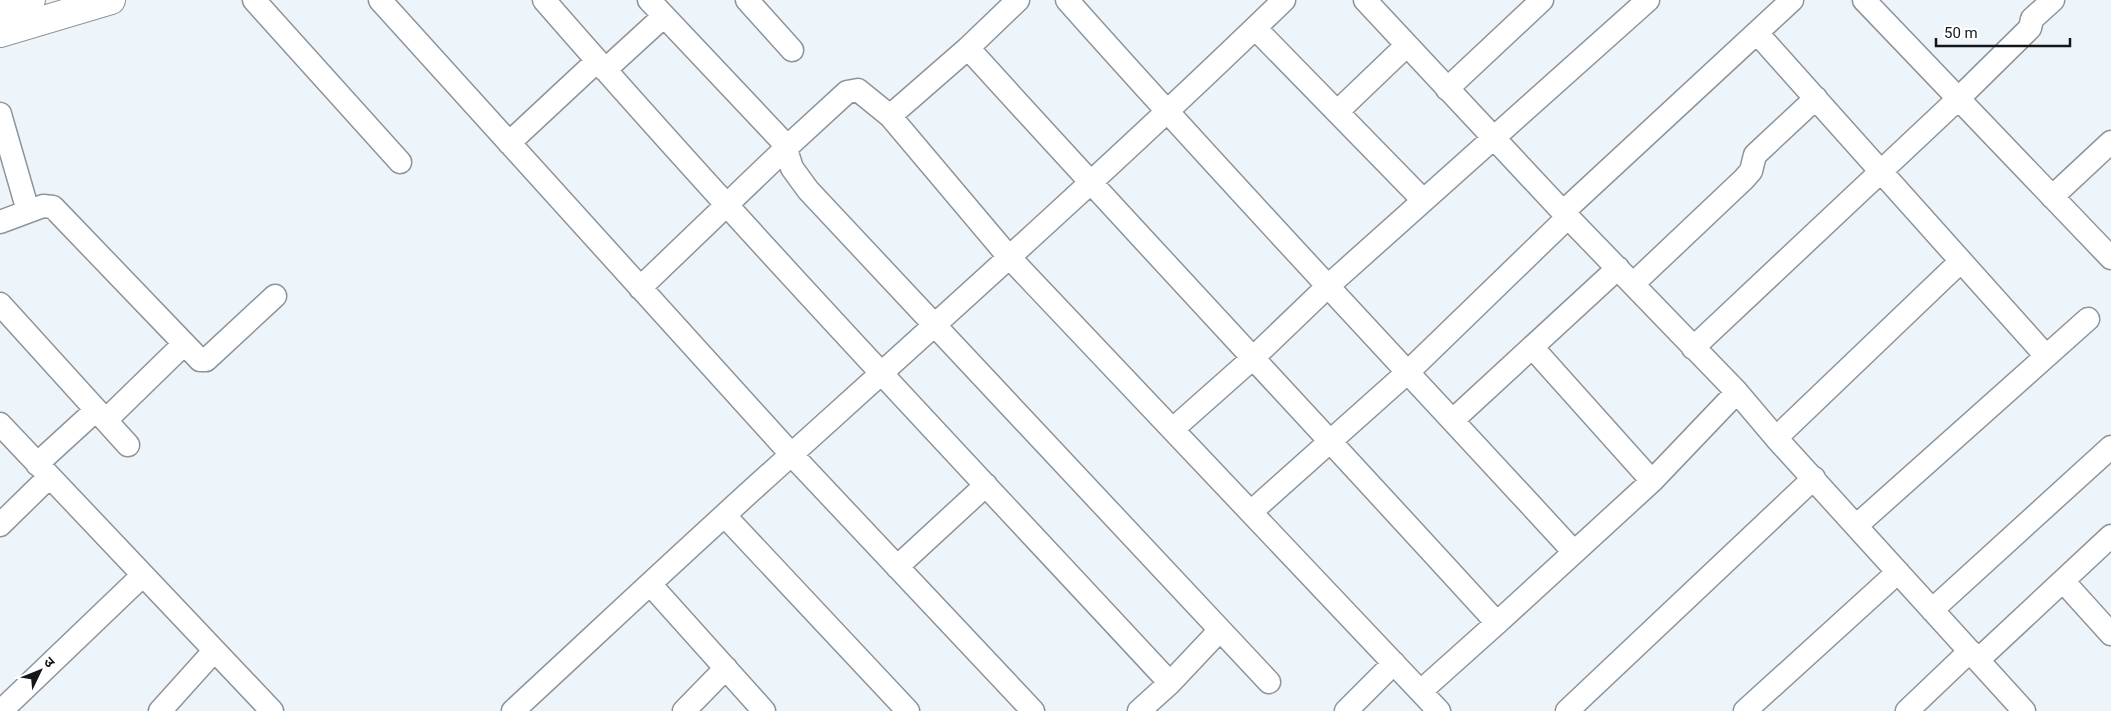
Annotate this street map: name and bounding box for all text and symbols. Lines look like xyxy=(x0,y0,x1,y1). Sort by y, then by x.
scale bar xyxy=(1936,15,2070,47)
text: 50 m xyxy=(1944,24,1978,42)
north arrow xyxy=(15,646,65,696)
text: उ xyxy=(41,654,59,671)

